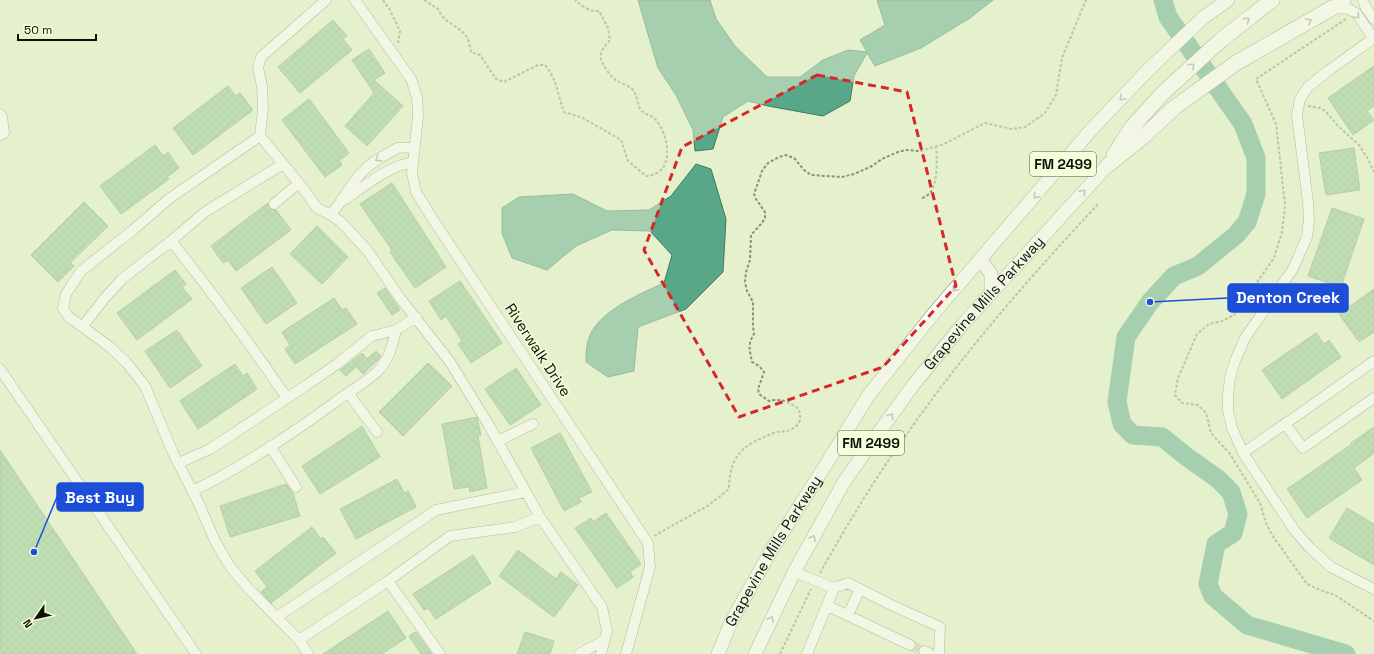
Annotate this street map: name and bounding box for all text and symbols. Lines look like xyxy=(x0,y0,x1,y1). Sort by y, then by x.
one-way arrow xyxy=(1352,11,1360,19)
scale bar xyxy=(18,16,96,42)
one-way arrow xyxy=(1242,18,1249,25)
one-way arrow xyxy=(1305,18,1312,25)
text: 50 m xyxy=(24,22,52,38)
one-way arrow xyxy=(1188,63,1195,70)
one-way arrow xyxy=(1119,93,1126,101)
road number: FM 2499 xyxy=(1030,152,1096,176)
one-way arrow xyxy=(375,154,382,162)
one-way arrow xyxy=(1079,189,1086,196)
one-way arrow xyxy=(1033,191,1040,198)
street label: Grapevine Mills Parkway xyxy=(919,232,1048,374)
one-way arrow xyxy=(952,284,959,292)
callout: Denton Creek xyxy=(1228,284,1348,312)
text: Denton Creek xyxy=(1236,287,1340,308)
street label: Riverwalk Drive xyxy=(501,299,576,400)
one-way arrow xyxy=(886,414,893,421)
road number: FM 2499 xyxy=(838,431,904,455)
street label: Grapevine Mills Parkway xyxy=(720,472,825,630)
callout: Best Buy xyxy=(57,483,143,511)
text: Best Buy xyxy=(65,487,135,508)
one-way arrow xyxy=(809,534,816,542)
north arrow xyxy=(16,598,56,638)
one-way arrow xyxy=(766,615,774,623)
text: N xyxy=(20,617,36,631)

